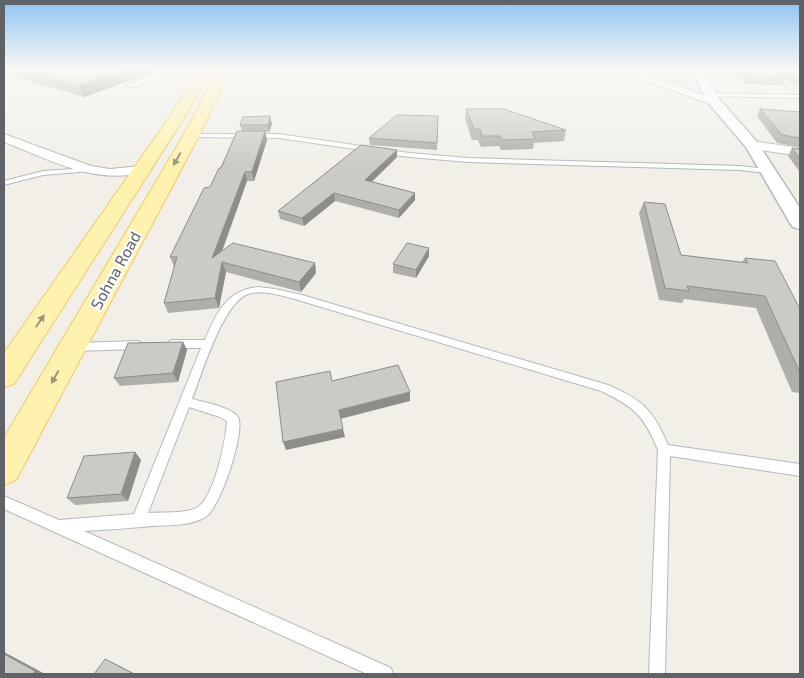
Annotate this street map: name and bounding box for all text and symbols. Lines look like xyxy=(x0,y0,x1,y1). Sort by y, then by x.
one-way arrow xyxy=(173,153,182,166)
street label: Sohna Road xyxy=(86,228,144,312)
one-way arrow xyxy=(36,314,45,328)
one-way arrow xyxy=(51,370,59,385)

